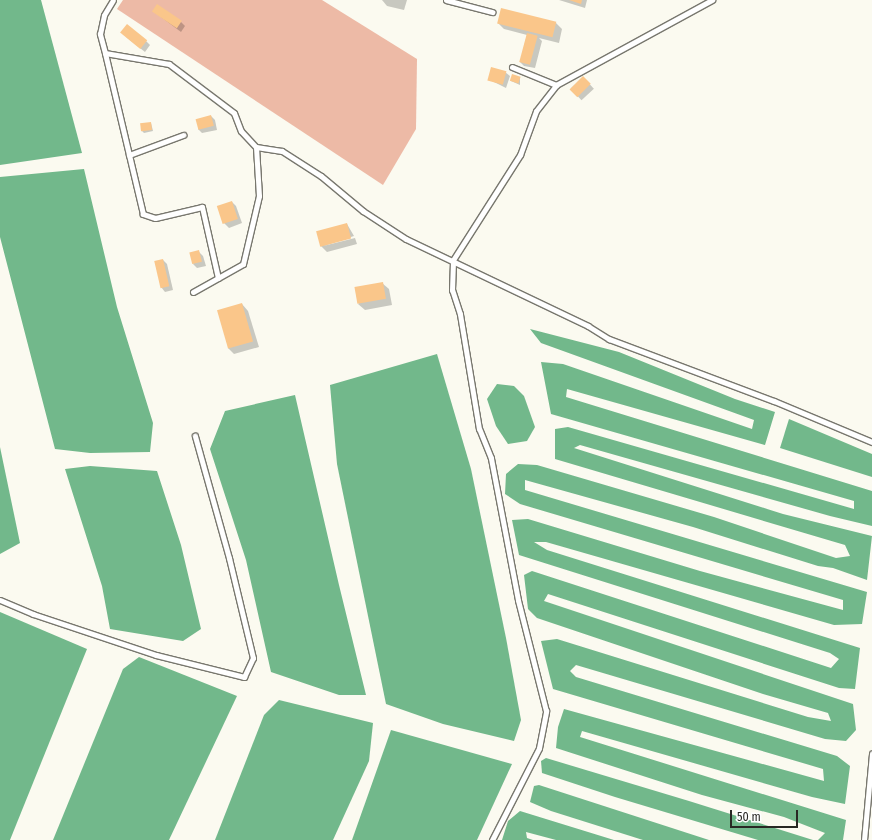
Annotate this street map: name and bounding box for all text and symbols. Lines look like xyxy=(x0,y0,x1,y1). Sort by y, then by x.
scale bar xyxy=(732,802,800,828)
text: 50 m xyxy=(737,810,761,824)

